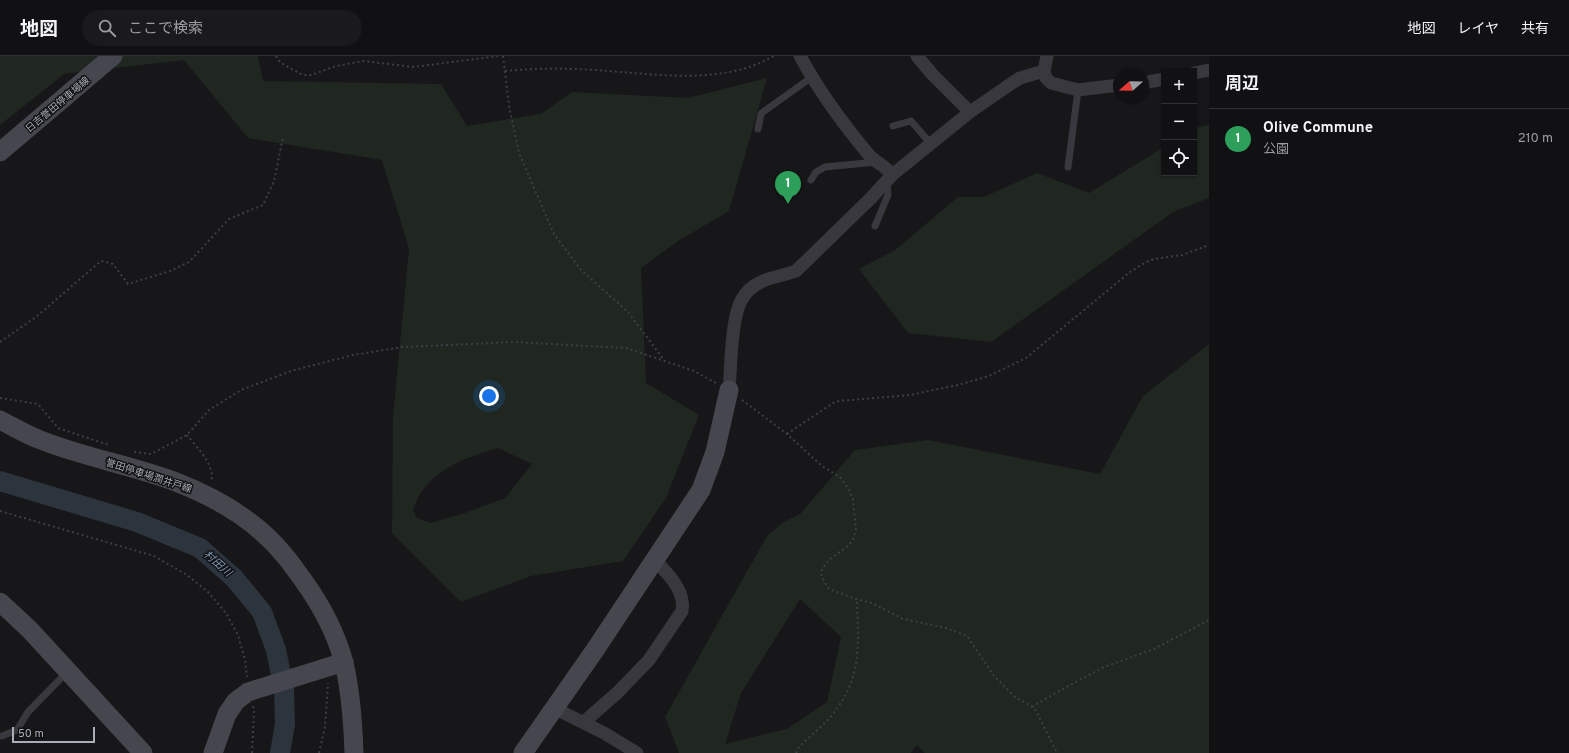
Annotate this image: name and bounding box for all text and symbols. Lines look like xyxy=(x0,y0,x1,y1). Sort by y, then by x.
search box xyxy=(82,10,362,46)
icon: search xyxy=(96,17,118,39)
text: 地図 xyxy=(20,18,58,42)
text: ここで検索 xyxy=(128,20,203,39)
text: 地図 xyxy=(1407,21,1435,38)
text: レイヤ xyxy=(1457,21,1499,38)
text: 共有 xyxy=(1521,21,1549,38)
north arrow xyxy=(1113,68,1149,104)
map controls xyxy=(1161,68,1197,176)
button: + xyxy=(1161,68,1197,104)
street label: 日吉誉田停車場線 xyxy=(23,74,93,136)
text: 周辺 xyxy=(1225,74,1259,96)
button: − xyxy=(1161,104,1197,140)
text: Olive Commune xyxy=(1263,119,1373,138)
text: 1 xyxy=(1235,131,1241,147)
text: 210 m xyxy=(1518,131,1553,147)
button: locate xyxy=(1161,140,1197,176)
text: 公園 xyxy=(1263,142,1289,158)
pin: 1 xyxy=(775,171,801,204)
your location xyxy=(479,386,499,406)
street label: 誉田停車場潤井戸線 xyxy=(104,456,193,497)
water label: 村田川 xyxy=(200,548,235,581)
scale bar xyxy=(12,725,95,744)
text: 50 m xyxy=(18,727,44,741)

